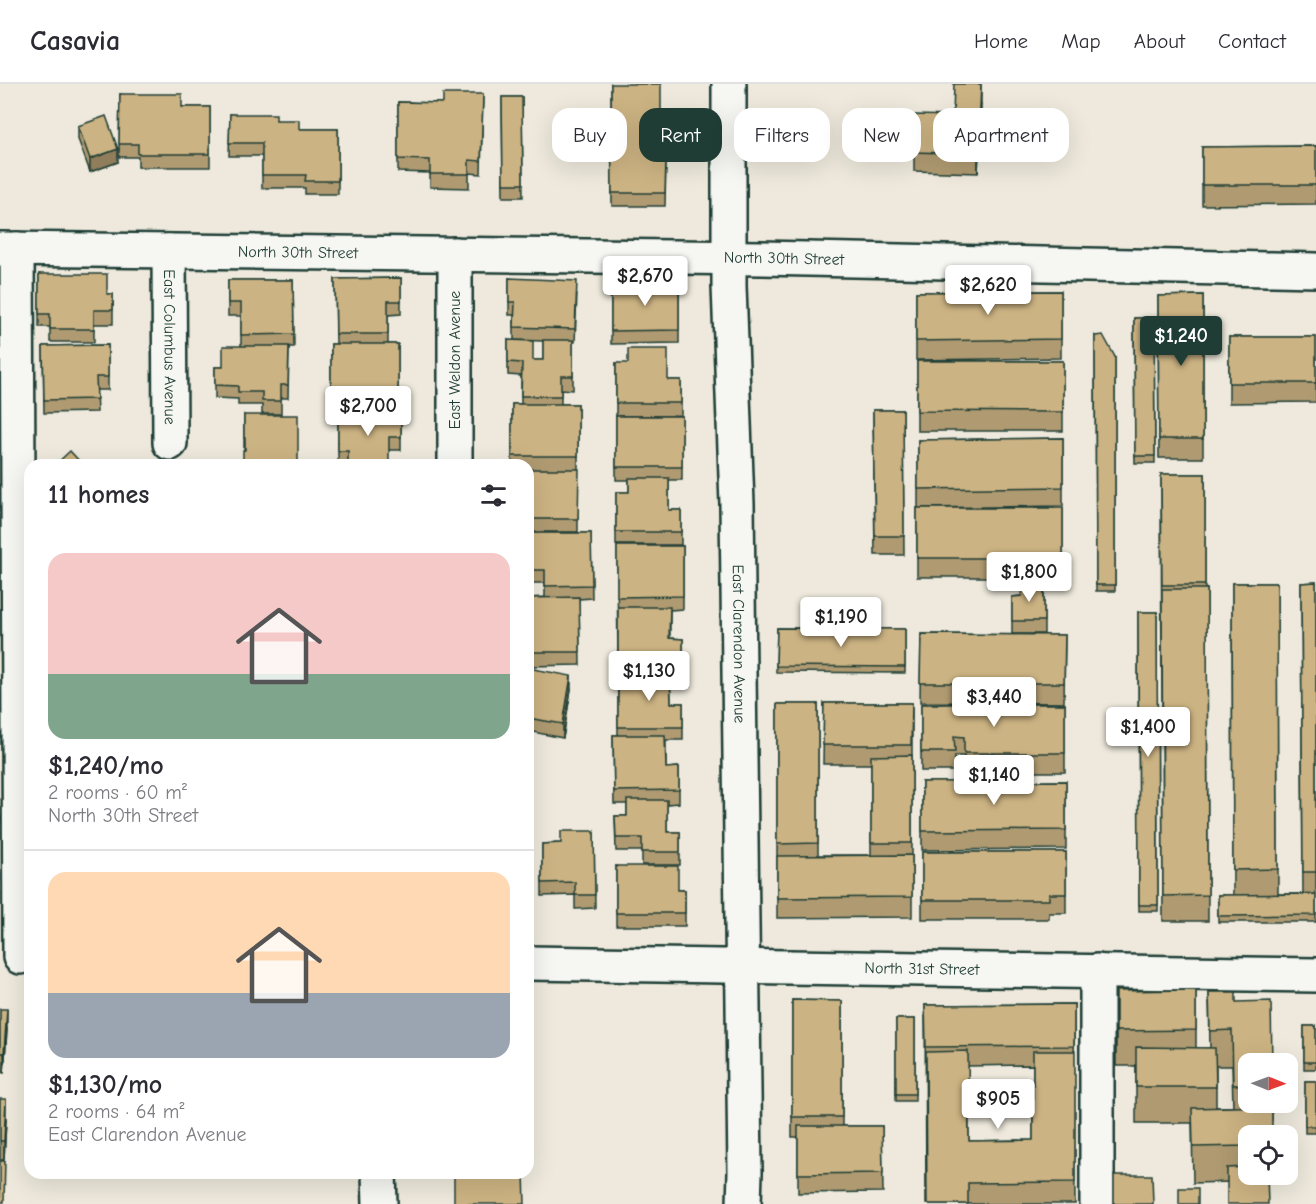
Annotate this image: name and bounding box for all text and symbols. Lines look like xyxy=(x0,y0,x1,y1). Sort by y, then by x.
text: Casavia xyxy=(30,25,120,57)
text: Home xyxy=(974,29,1028,53)
text: Map xyxy=(1061,29,1101,53)
text: About xyxy=(1134,29,1185,53)
text: Contact xyxy=(1218,29,1286,53)
chip: Buy xyxy=(552,108,627,162)
chip: Rent xyxy=(639,108,722,162)
chip: Filters xyxy=(734,108,830,162)
chip: New xyxy=(842,108,921,162)
chip: Apartment xyxy=(933,108,1069,162)
street label: North 30th Street xyxy=(238,243,359,262)
street label: North 30th Street xyxy=(724,249,845,269)
pin: $2,670 xyxy=(596,256,694,307)
text: $2,670 xyxy=(617,264,673,287)
pin: $2,620 xyxy=(939,265,1037,316)
street label: East Columbus Avenue xyxy=(160,269,179,425)
text: $2,620 xyxy=(959,273,1017,296)
street label: East Weldon Avenue xyxy=(446,291,464,429)
pin: $1,240 xyxy=(1132,316,1230,367)
text: $1,240 xyxy=(1154,324,1208,347)
pin: $2,700 xyxy=(319,386,417,437)
text: $2,700 xyxy=(339,394,397,417)
icon: filters xyxy=(477,479,510,512)
text: 11 homes xyxy=(48,480,149,510)
pin: $1,800 xyxy=(980,552,1078,603)
text: $1,800 xyxy=(1001,560,1057,583)
street label: East Clarendon Avenue xyxy=(729,564,749,723)
icon: home xyxy=(225,592,333,700)
pin: $1,190 xyxy=(792,597,890,648)
text: $1,190 xyxy=(814,605,868,628)
pin: $1,130 xyxy=(600,651,698,702)
text: $1,130 xyxy=(623,659,675,682)
pin: $3,440 xyxy=(945,677,1043,728)
text: $3,440 xyxy=(966,685,1022,708)
pin: $1,400 xyxy=(1099,707,1197,758)
text: $1,400 xyxy=(1120,715,1176,738)
text: $1,240/mo xyxy=(48,751,164,781)
pin: $1,140 xyxy=(945,755,1043,806)
text: $1,140 xyxy=(968,763,1020,786)
text: 2 rooms · 60 m² xyxy=(48,781,187,804)
text: North 30th Street xyxy=(48,804,198,827)
icon: home xyxy=(225,911,333,1019)
street label: North 31st Street xyxy=(864,959,980,979)
north arrow xyxy=(1238,1053,1298,1113)
map controls xyxy=(1238,1053,1298,1185)
text: $1,130/mo xyxy=(48,1070,162,1100)
pin: $905 xyxy=(962,1079,1034,1130)
text: $905 xyxy=(976,1087,1020,1110)
text: 2 rooms · 64 m² xyxy=(48,1100,184,1123)
text: East Clarendon Avenue xyxy=(48,1123,247,1146)
button: locate xyxy=(1238,1125,1298,1185)

